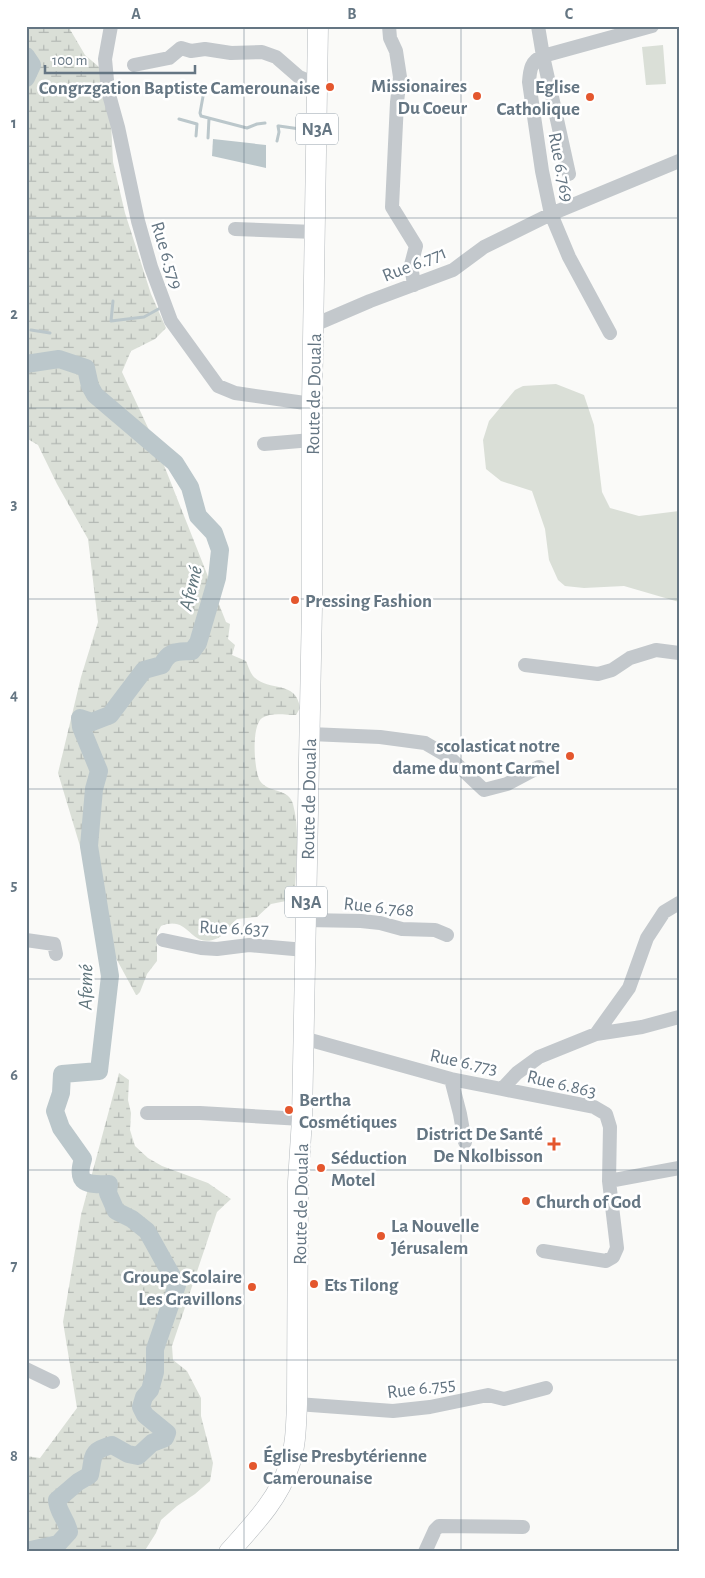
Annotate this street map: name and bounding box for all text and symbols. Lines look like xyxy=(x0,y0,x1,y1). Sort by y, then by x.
text: A xyxy=(131,6,141,22)
text: B xyxy=(347,6,357,22)
text: C xyxy=(565,6,574,22)
scale bar xyxy=(45,42,195,74)
text: 100 m xyxy=(52,53,87,68)
place label: Missionaires Du Coeur xyxy=(371,77,467,118)
place label: Eglise Catholique xyxy=(496,78,580,119)
place label: Congrzgation Baptiste Camerounaise xyxy=(39,79,320,98)
marker: Congrzgation Baptiste Camerounaise xyxy=(324,81,336,93)
marker: Missionaires Du Coeur xyxy=(471,90,483,102)
marker: Eglise Catholique xyxy=(584,91,596,103)
road number: N3A xyxy=(296,114,338,144)
text: 1 xyxy=(11,115,17,131)
street label: Rue 6.769 xyxy=(544,131,577,204)
street label: Rue 6.579 xyxy=(147,219,186,292)
street label: Rue 6.771 xyxy=(380,243,449,286)
text: 2 xyxy=(10,306,18,322)
street label: Route de Douala xyxy=(304,333,325,455)
text: 3 xyxy=(11,496,18,512)
water label: Afemé xyxy=(176,563,206,614)
place label: Pressing Fashion xyxy=(305,592,432,611)
marker: Pressing Fashion xyxy=(289,594,301,606)
text: 4 xyxy=(10,687,18,703)
place label: scolasticat notre dame du mont Carmel xyxy=(392,737,560,778)
street label: Route de Douala xyxy=(299,738,320,860)
marker: scolasticat notre dame du mont Carmel xyxy=(564,750,576,762)
text: 5 xyxy=(11,877,18,893)
road number: N3A xyxy=(285,886,327,918)
street label: Rue 6.768 xyxy=(343,894,415,921)
street label: Rue 6.637 xyxy=(199,918,269,939)
water label: Afemé xyxy=(76,964,96,1011)
street label: Rue 6.773 xyxy=(428,1046,499,1079)
text: 6 xyxy=(10,1067,18,1083)
street label: Rue 6.863 xyxy=(525,1067,598,1102)
place label: Bertha Cosmétiques xyxy=(299,1091,397,1132)
marker: Bertha Cosmétiques xyxy=(283,1104,295,1116)
place label: District De Santé De Nkolbisson xyxy=(416,1125,543,1166)
marker: District De Santé De Nkolbisson xyxy=(547,1137,561,1151)
street label: Route de Douala xyxy=(291,1143,312,1265)
place label: Séduction Motel xyxy=(331,1149,407,1190)
marker: Séduction Motel xyxy=(315,1162,327,1174)
place label: Church of God xyxy=(536,1193,641,1212)
marker: Church of God xyxy=(520,1195,532,1207)
place label: La Nouvelle Jérusalem xyxy=(391,1217,479,1258)
marker: La Nouvelle Jérusalem xyxy=(375,1230,387,1242)
text: 7 xyxy=(11,1258,18,1274)
place label: Groupe Scolaire Les Gravillons xyxy=(123,1268,242,1309)
place label: Ets Tilong xyxy=(324,1276,399,1295)
marker: Ets Tilong xyxy=(308,1278,320,1290)
marker: Groupe Scolaire Les Gravillons xyxy=(246,1281,258,1293)
street label: Rue 6.755 xyxy=(386,1375,457,1402)
place label: Église Presbytérienne Camerounaise xyxy=(263,1445,427,1488)
text: 8 xyxy=(10,1448,18,1464)
marker: Église Presbytérienne Camerounaise xyxy=(247,1460,259,1472)

